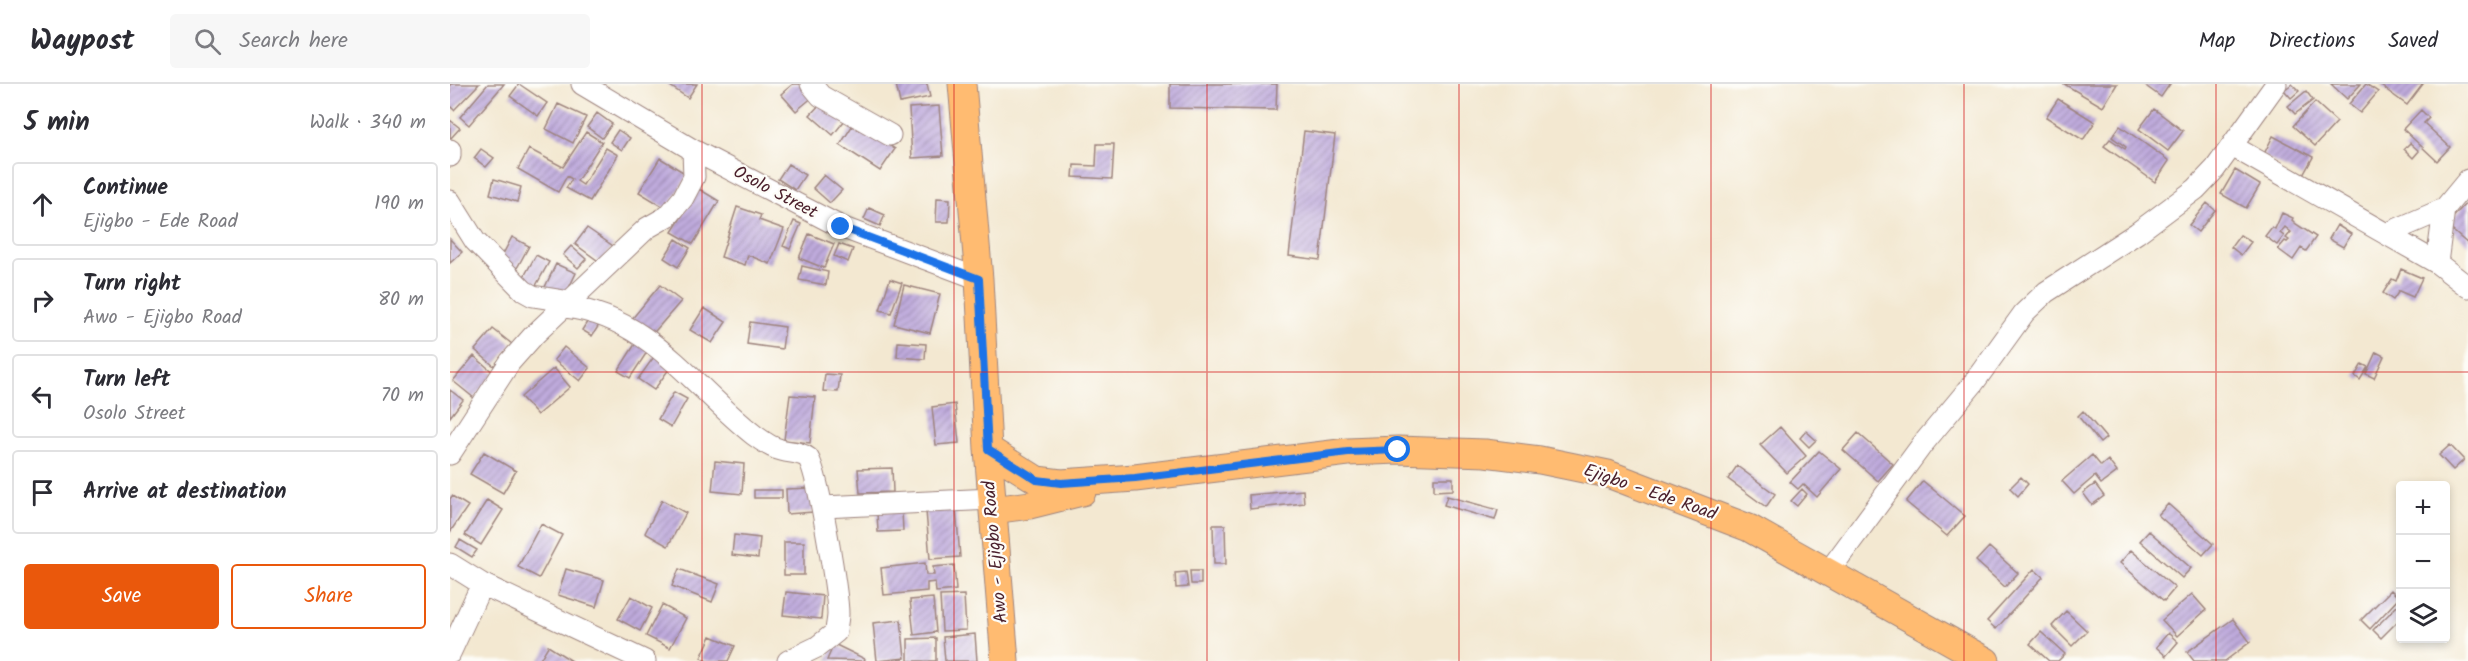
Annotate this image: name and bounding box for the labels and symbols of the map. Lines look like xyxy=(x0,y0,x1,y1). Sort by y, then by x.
street label: Osolo Street xyxy=(727,159,823,228)
route end xyxy=(827,213,853,239)
route start xyxy=(1384,436,1410,462)
street label: Ejigbo - Ede Road xyxy=(1579,457,1721,530)
street label: Awo - Ejigbo Road xyxy=(975,479,1017,624)

